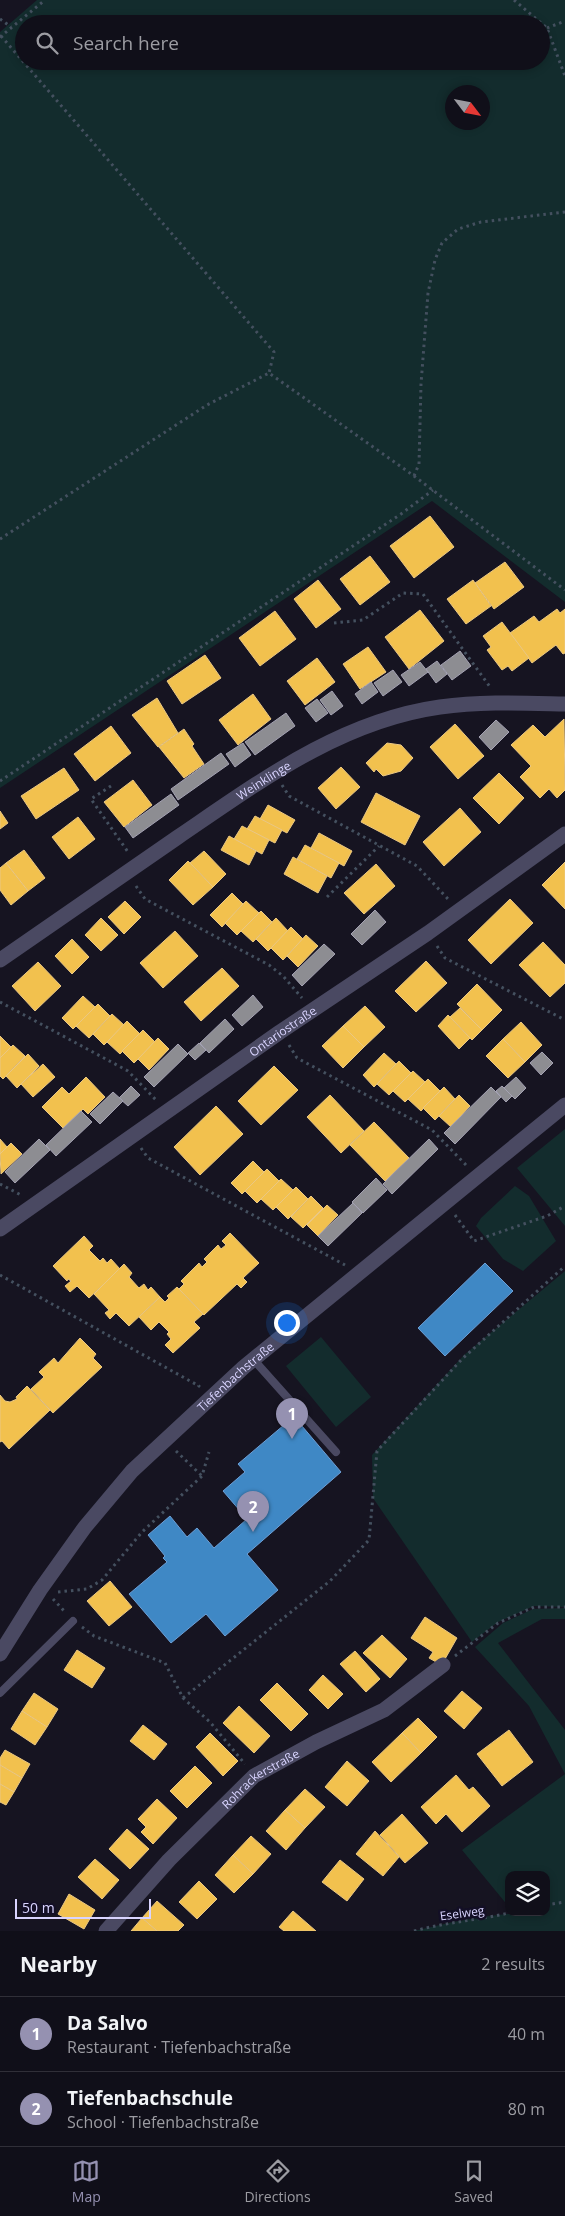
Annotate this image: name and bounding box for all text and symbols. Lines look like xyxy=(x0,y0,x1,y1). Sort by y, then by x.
search box xyxy=(15,15,550,70)
icon: search xyxy=(33,29,61,57)
text: Search here xyxy=(73,30,179,56)
north arrow xyxy=(445,85,490,130)
street label: Weinklinge xyxy=(233,756,294,804)
street label: Ontariostraße xyxy=(245,1001,320,1060)
your location xyxy=(274,1310,300,1336)
street label: Tiefenbachstraße xyxy=(193,1338,277,1415)
pin: 1 xyxy=(276,1398,308,1439)
pin: 2 xyxy=(237,1491,269,1532)
street label: Rohrackerstraße xyxy=(217,1744,302,1812)
map controls xyxy=(505,1871,550,1916)
button: layers xyxy=(505,1871,550,1916)
scale bar xyxy=(15,1896,151,1919)
text: 50 m xyxy=(22,1898,55,1917)
street label: Eselweg xyxy=(439,1901,486,1925)
text: Nearby xyxy=(20,1950,97,1978)
text: 2 results xyxy=(481,1953,545,1975)
text: Da Salvo xyxy=(67,2010,148,2036)
text: 1 xyxy=(31,2023,41,2045)
text: 40 m xyxy=(508,2023,545,2045)
text: Restaurant · Tiefenbachstraße xyxy=(67,2036,291,2058)
text: Tiefenbachschule xyxy=(67,2085,233,2111)
text: 2 xyxy=(31,2098,41,2120)
text: 80 m xyxy=(508,2098,545,2120)
text: School · Tiefenbachstraße xyxy=(67,2111,259,2133)
tab: Map xyxy=(72,2157,101,2206)
tab: Directions xyxy=(244,2157,311,2206)
tab: Saved xyxy=(454,2157,493,2206)

